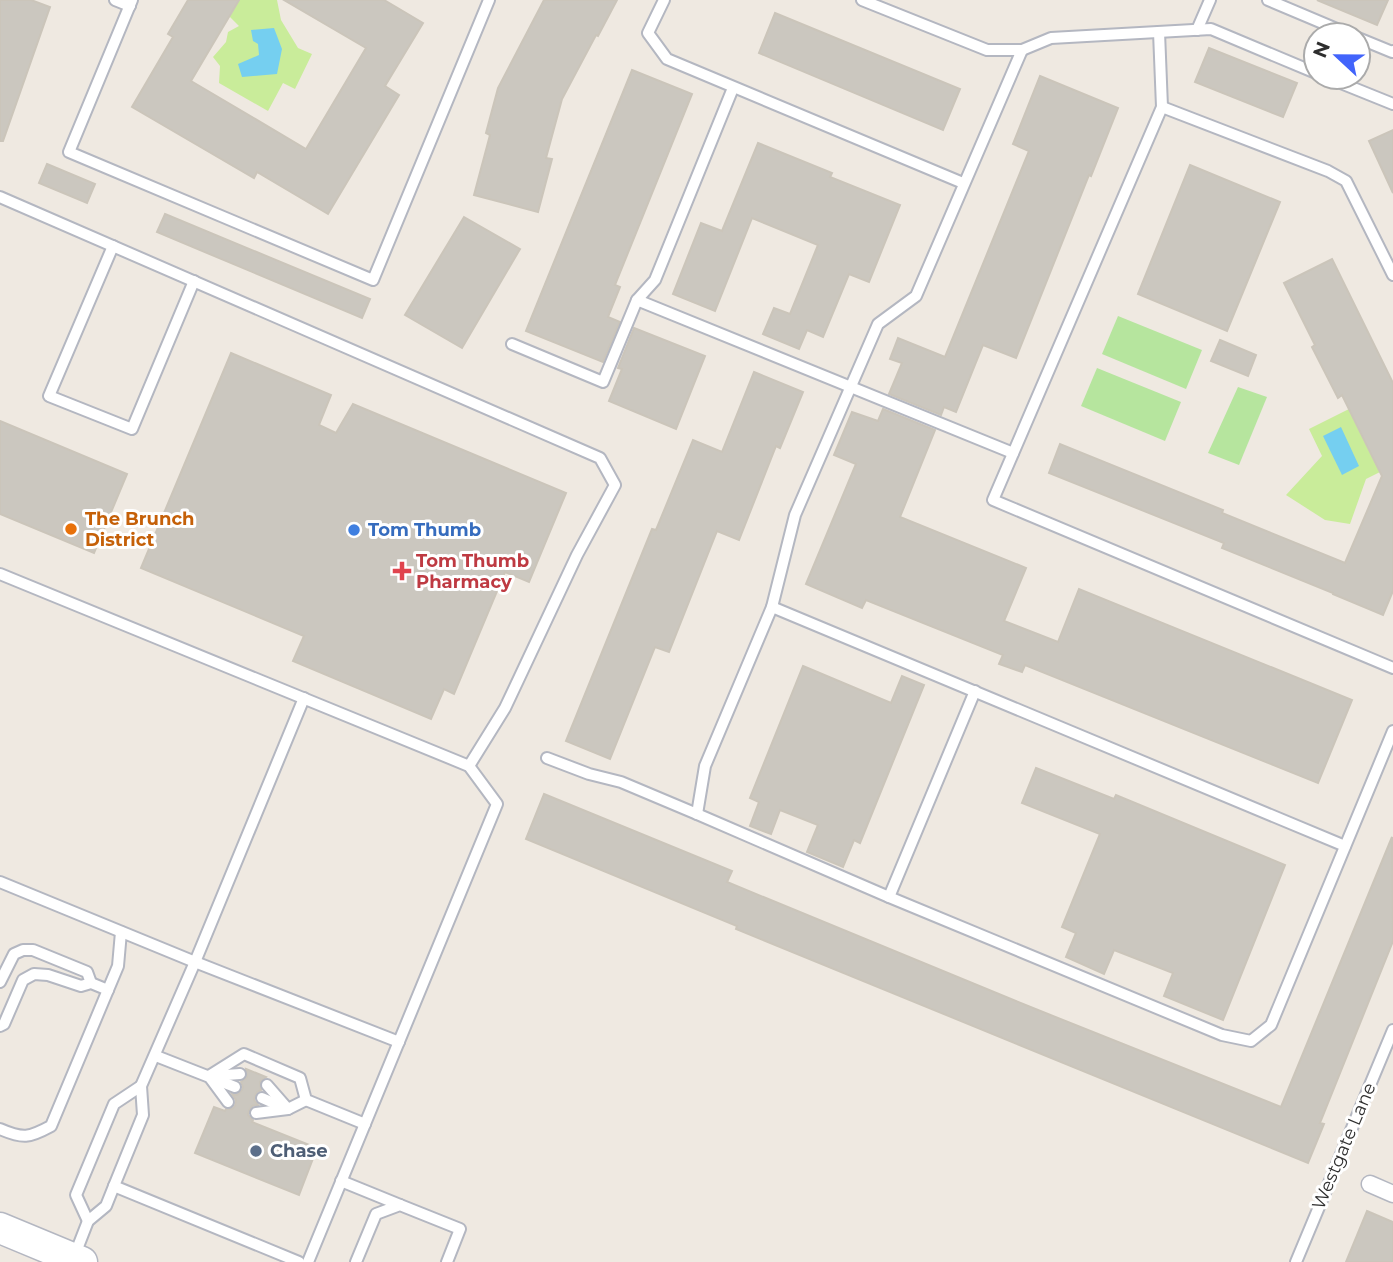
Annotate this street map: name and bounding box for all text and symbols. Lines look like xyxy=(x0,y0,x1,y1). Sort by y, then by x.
north arrow xyxy=(1302,21,1372,91)
text: N xyxy=(1308,38,1335,61)
place label: The Brunch District xyxy=(85,508,195,551)
place label: Tom Thumb xyxy=(368,519,481,541)
marker: The Brunch District xyxy=(63,521,79,537)
marker: Tom Thumb xyxy=(346,522,362,538)
place label: Tom Thumb Pharmacy xyxy=(416,550,529,593)
marker: Tom Thumb Pharmacy xyxy=(394,563,410,579)
street label: Westgate Lane xyxy=(1307,1079,1381,1213)
place label: Chase xyxy=(270,1140,328,1162)
marker: Chase xyxy=(248,1143,264,1159)

